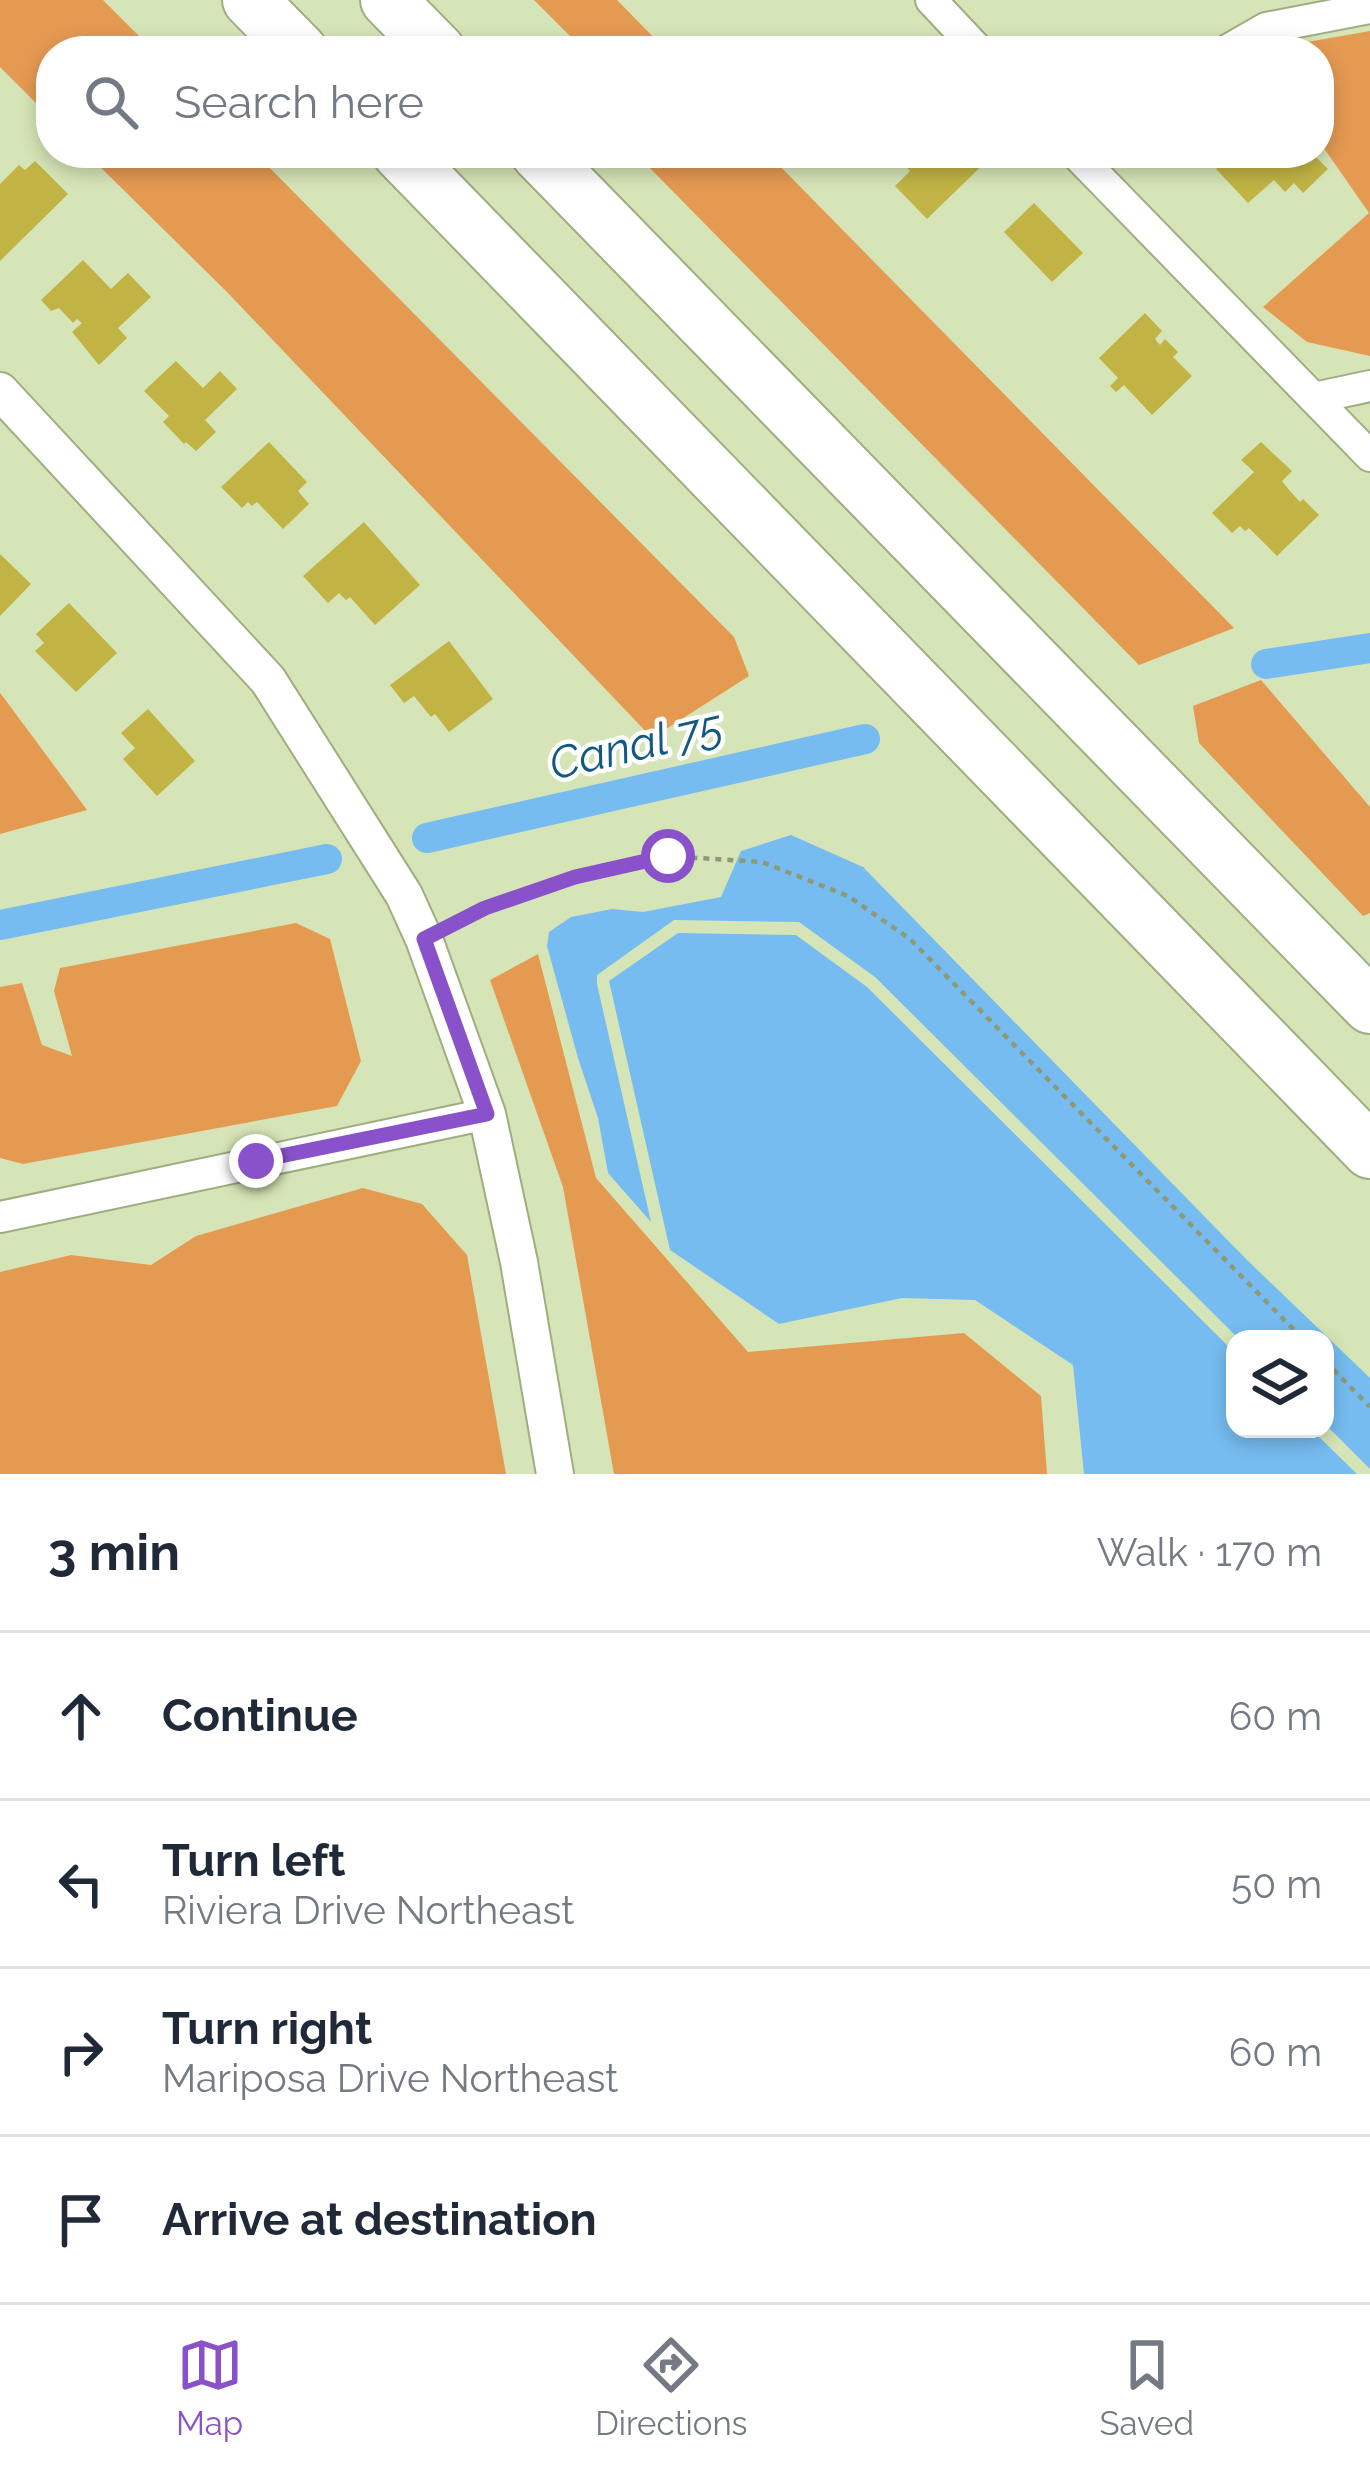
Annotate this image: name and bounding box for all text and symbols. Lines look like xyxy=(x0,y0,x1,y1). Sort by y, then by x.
search box xyxy=(36,36,1334,168)
icon: search xyxy=(78,69,144,135)
text: Search here xyxy=(174,76,424,129)
water label: Canal 75 xyxy=(544,699,728,791)
route start xyxy=(641,829,695,883)
route end xyxy=(229,1134,283,1188)
map controls xyxy=(1226,1330,1334,1438)
button: layers xyxy=(1226,1330,1334,1438)
text: 3 min xyxy=(48,1522,180,1582)
text: Walk · 170 m xyxy=(1097,1529,1322,1575)
icon: ahead xyxy=(48,1683,114,1749)
text: Continue xyxy=(162,1689,358,1742)
text: 60 m xyxy=(1229,1693,1322,1739)
text: Turn left xyxy=(162,1834,345,1887)
icon: left xyxy=(48,1851,114,1917)
text: 50 m xyxy=(1231,1861,1322,1907)
text: Riviera Drive Northeast xyxy=(162,1887,574,1933)
text: Turn right xyxy=(162,2002,372,2055)
icon: right xyxy=(48,2019,114,2085)
text: 60 m xyxy=(1229,2029,1322,2075)
text: Mariposa Drive Northeast xyxy=(162,2055,618,2101)
icon: arrive xyxy=(48,2187,114,2253)
text: Arrive at destination xyxy=(162,2193,597,2246)
tab: Map xyxy=(176,2332,243,2443)
tab: Directions xyxy=(595,2332,748,2443)
tab: Saved xyxy=(1100,2332,1194,2443)

